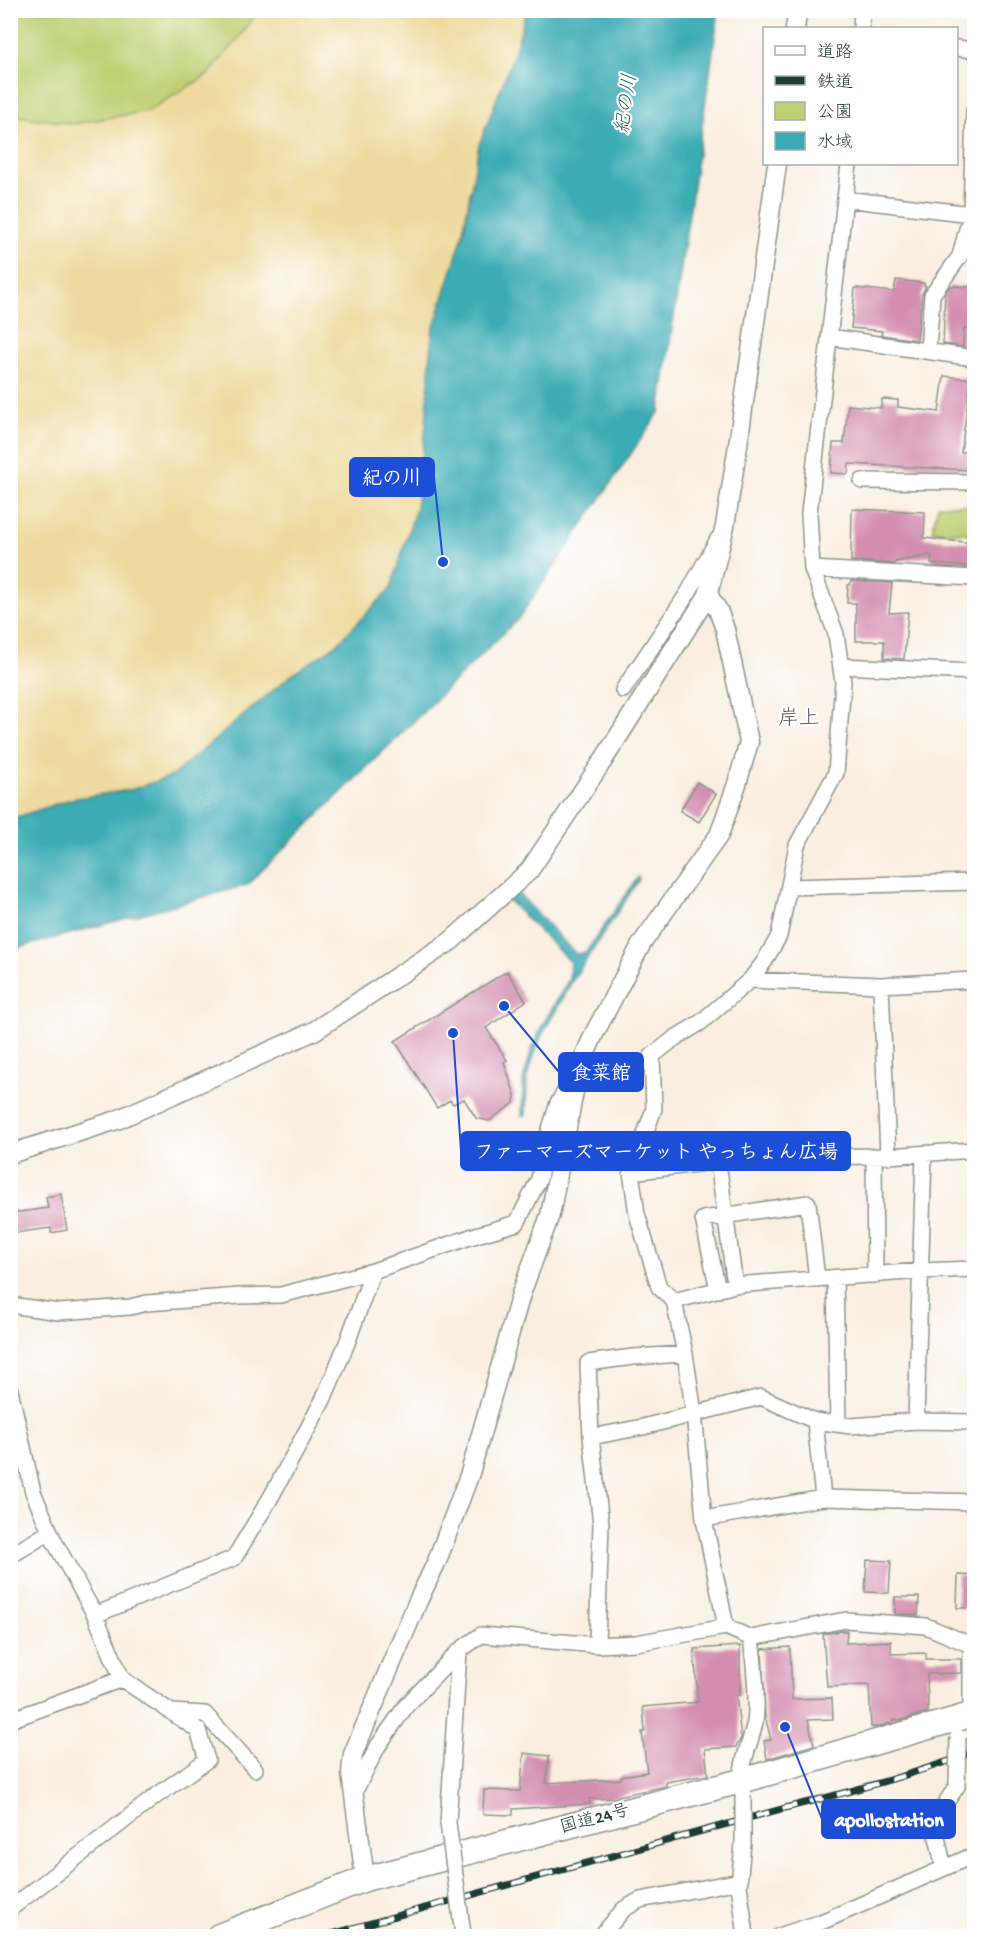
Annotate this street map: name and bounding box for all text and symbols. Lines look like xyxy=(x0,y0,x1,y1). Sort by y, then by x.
legend xyxy=(763,27,958,165)
text: 道路 xyxy=(817,42,853,64)
text: 鉄道 xyxy=(817,72,853,94)
water label: 紀の川 xyxy=(611,73,644,135)
text: 公園 xyxy=(817,103,853,124)
text: 水域 xyxy=(817,132,853,154)
callout: 紀の川 xyxy=(350,458,434,496)
text: 紀の川 xyxy=(362,467,422,492)
district label: 岸上 xyxy=(778,706,820,733)
callout: 食菜館 xyxy=(559,1053,643,1091)
text: 食菜館 xyxy=(571,1062,631,1087)
callout: ファーマーズマーケット やっちょん広場 xyxy=(461,1132,850,1170)
text: ファーマーズマーケット やっちょん広場 xyxy=(474,1141,838,1166)
street label: 国道24号 xyxy=(558,1800,632,1839)
callout: apollostation xyxy=(822,1800,955,1838)
text: apollostation xyxy=(833,1811,944,1834)

